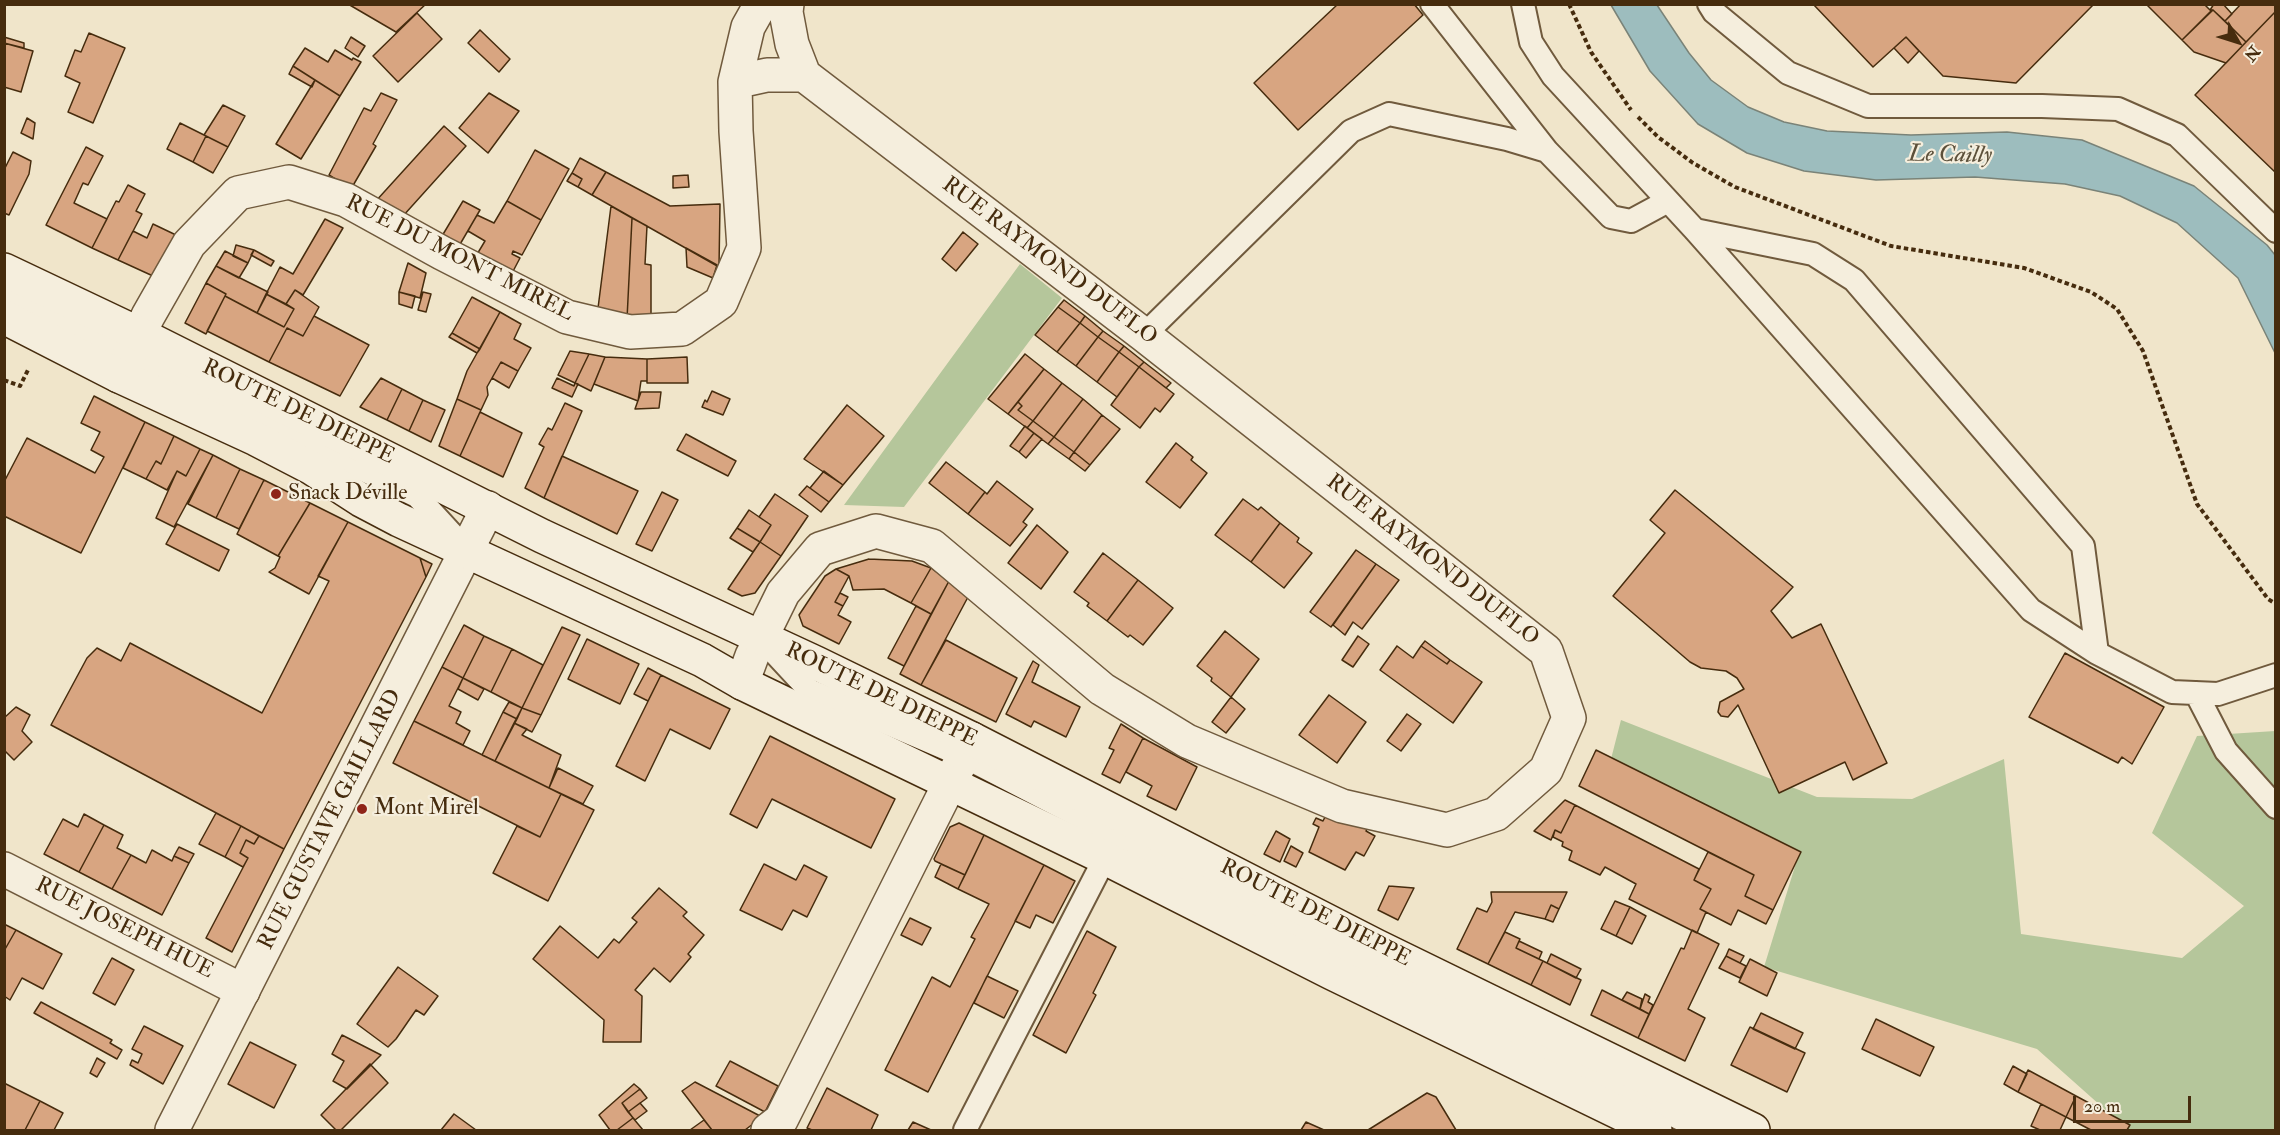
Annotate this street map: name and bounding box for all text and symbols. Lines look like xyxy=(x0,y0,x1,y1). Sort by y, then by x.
north arrow xyxy=(2208,12,2268,72)
text: N xyxy=(2240,41,2264,65)
water label: Le Cailly xyxy=(1908,141,1992,171)
street label: RUE RAYMOND DUFLO xyxy=(936,172,1162,352)
street label: RUE DU MONT MIREL xyxy=(341,190,577,328)
street label: ROUTE DE DIEPPE xyxy=(198,355,398,471)
street label: RUE RAYMOND DUFLO xyxy=(1320,470,1544,652)
place label: Snack Déville xyxy=(288,481,407,507)
marker: Snack Déville xyxy=(269,487,283,501)
street label: ROUTE DE DIEPPE xyxy=(781,638,981,754)
street label: RUE GUSTAVE GAILLARD xyxy=(254,685,408,955)
place label: Mont Mirel xyxy=(374,796,479,822)
marker: Mont Mirel xyxy=(355,802,369,816)
street label: ROUTE DE DIEPPE xyxy=(1215,854,1415,974)
street label: RUE JOSEPH HUE xyxy=(30,873,218,985)
scale bar xyxy=(2076,1084,2194,1122)
text: 20 m xyxy=(2084,1095,2120,1118)

